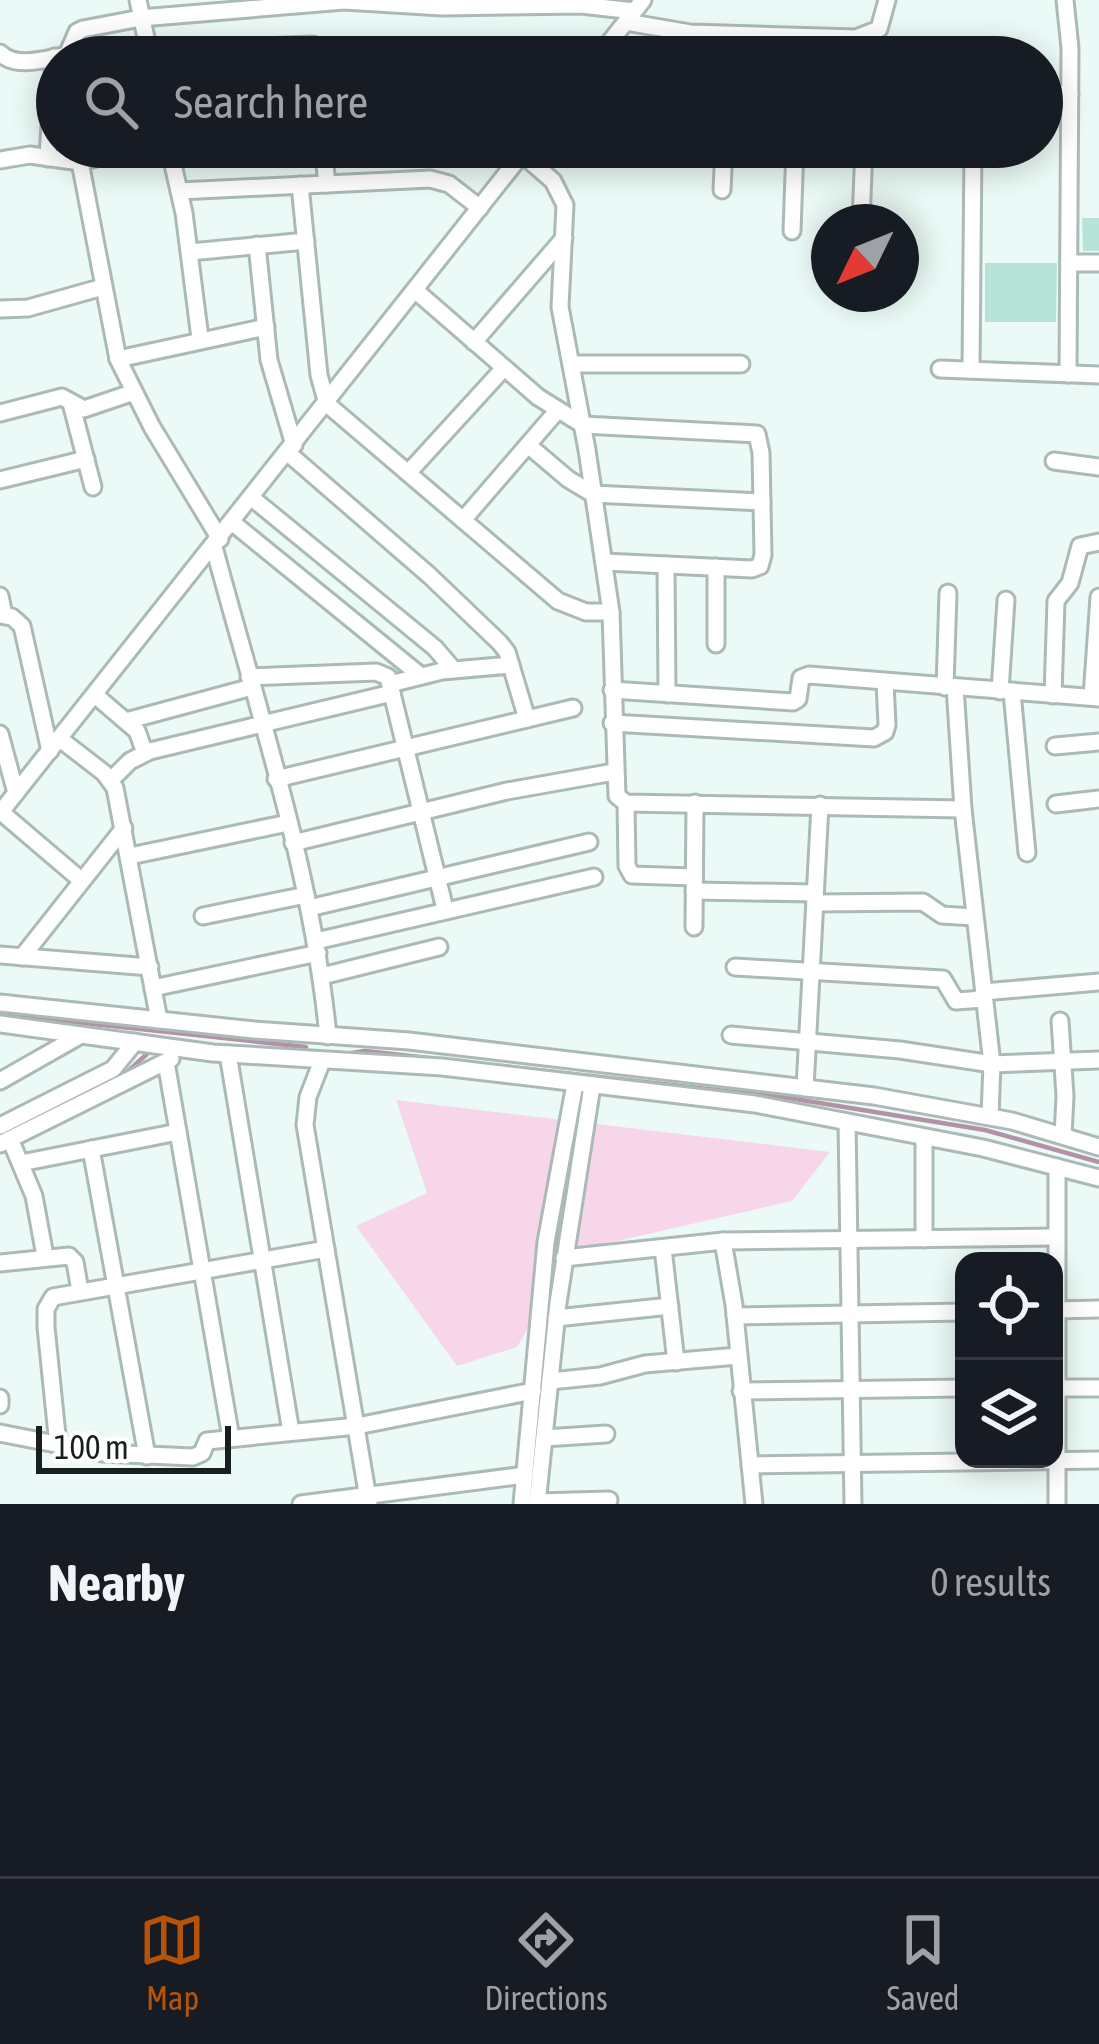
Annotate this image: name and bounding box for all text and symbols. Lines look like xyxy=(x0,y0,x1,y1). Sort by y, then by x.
search box xyxy=(36,36,1063,168)
icon: search xyxy=(78,69,144,135)
text: Search here xyxy=(174,76,368,128)
north arrow xyxy=(811,204,919,312)
map controls xyxy=(955,1252,1063,1468)
button: locate xyxy=(955,1252,1063,1360)
button: layers xyxy=(955,1360,1063,1468)
scale bar xyxy=(36,1420,231,1473)
text: 100 m xyxy=(54,1428,129,1466)
text: Nearby xyxy=(48,1553,185,1612)
text: 0 results xyxy=(930,1560,1051,1604)
tab: Map xyxy=(139,1907,205,2017)
tab: Directions xyxy=(484,1907,608,2017)
tab: Saved xyxy=(887,1907,959,2017)

